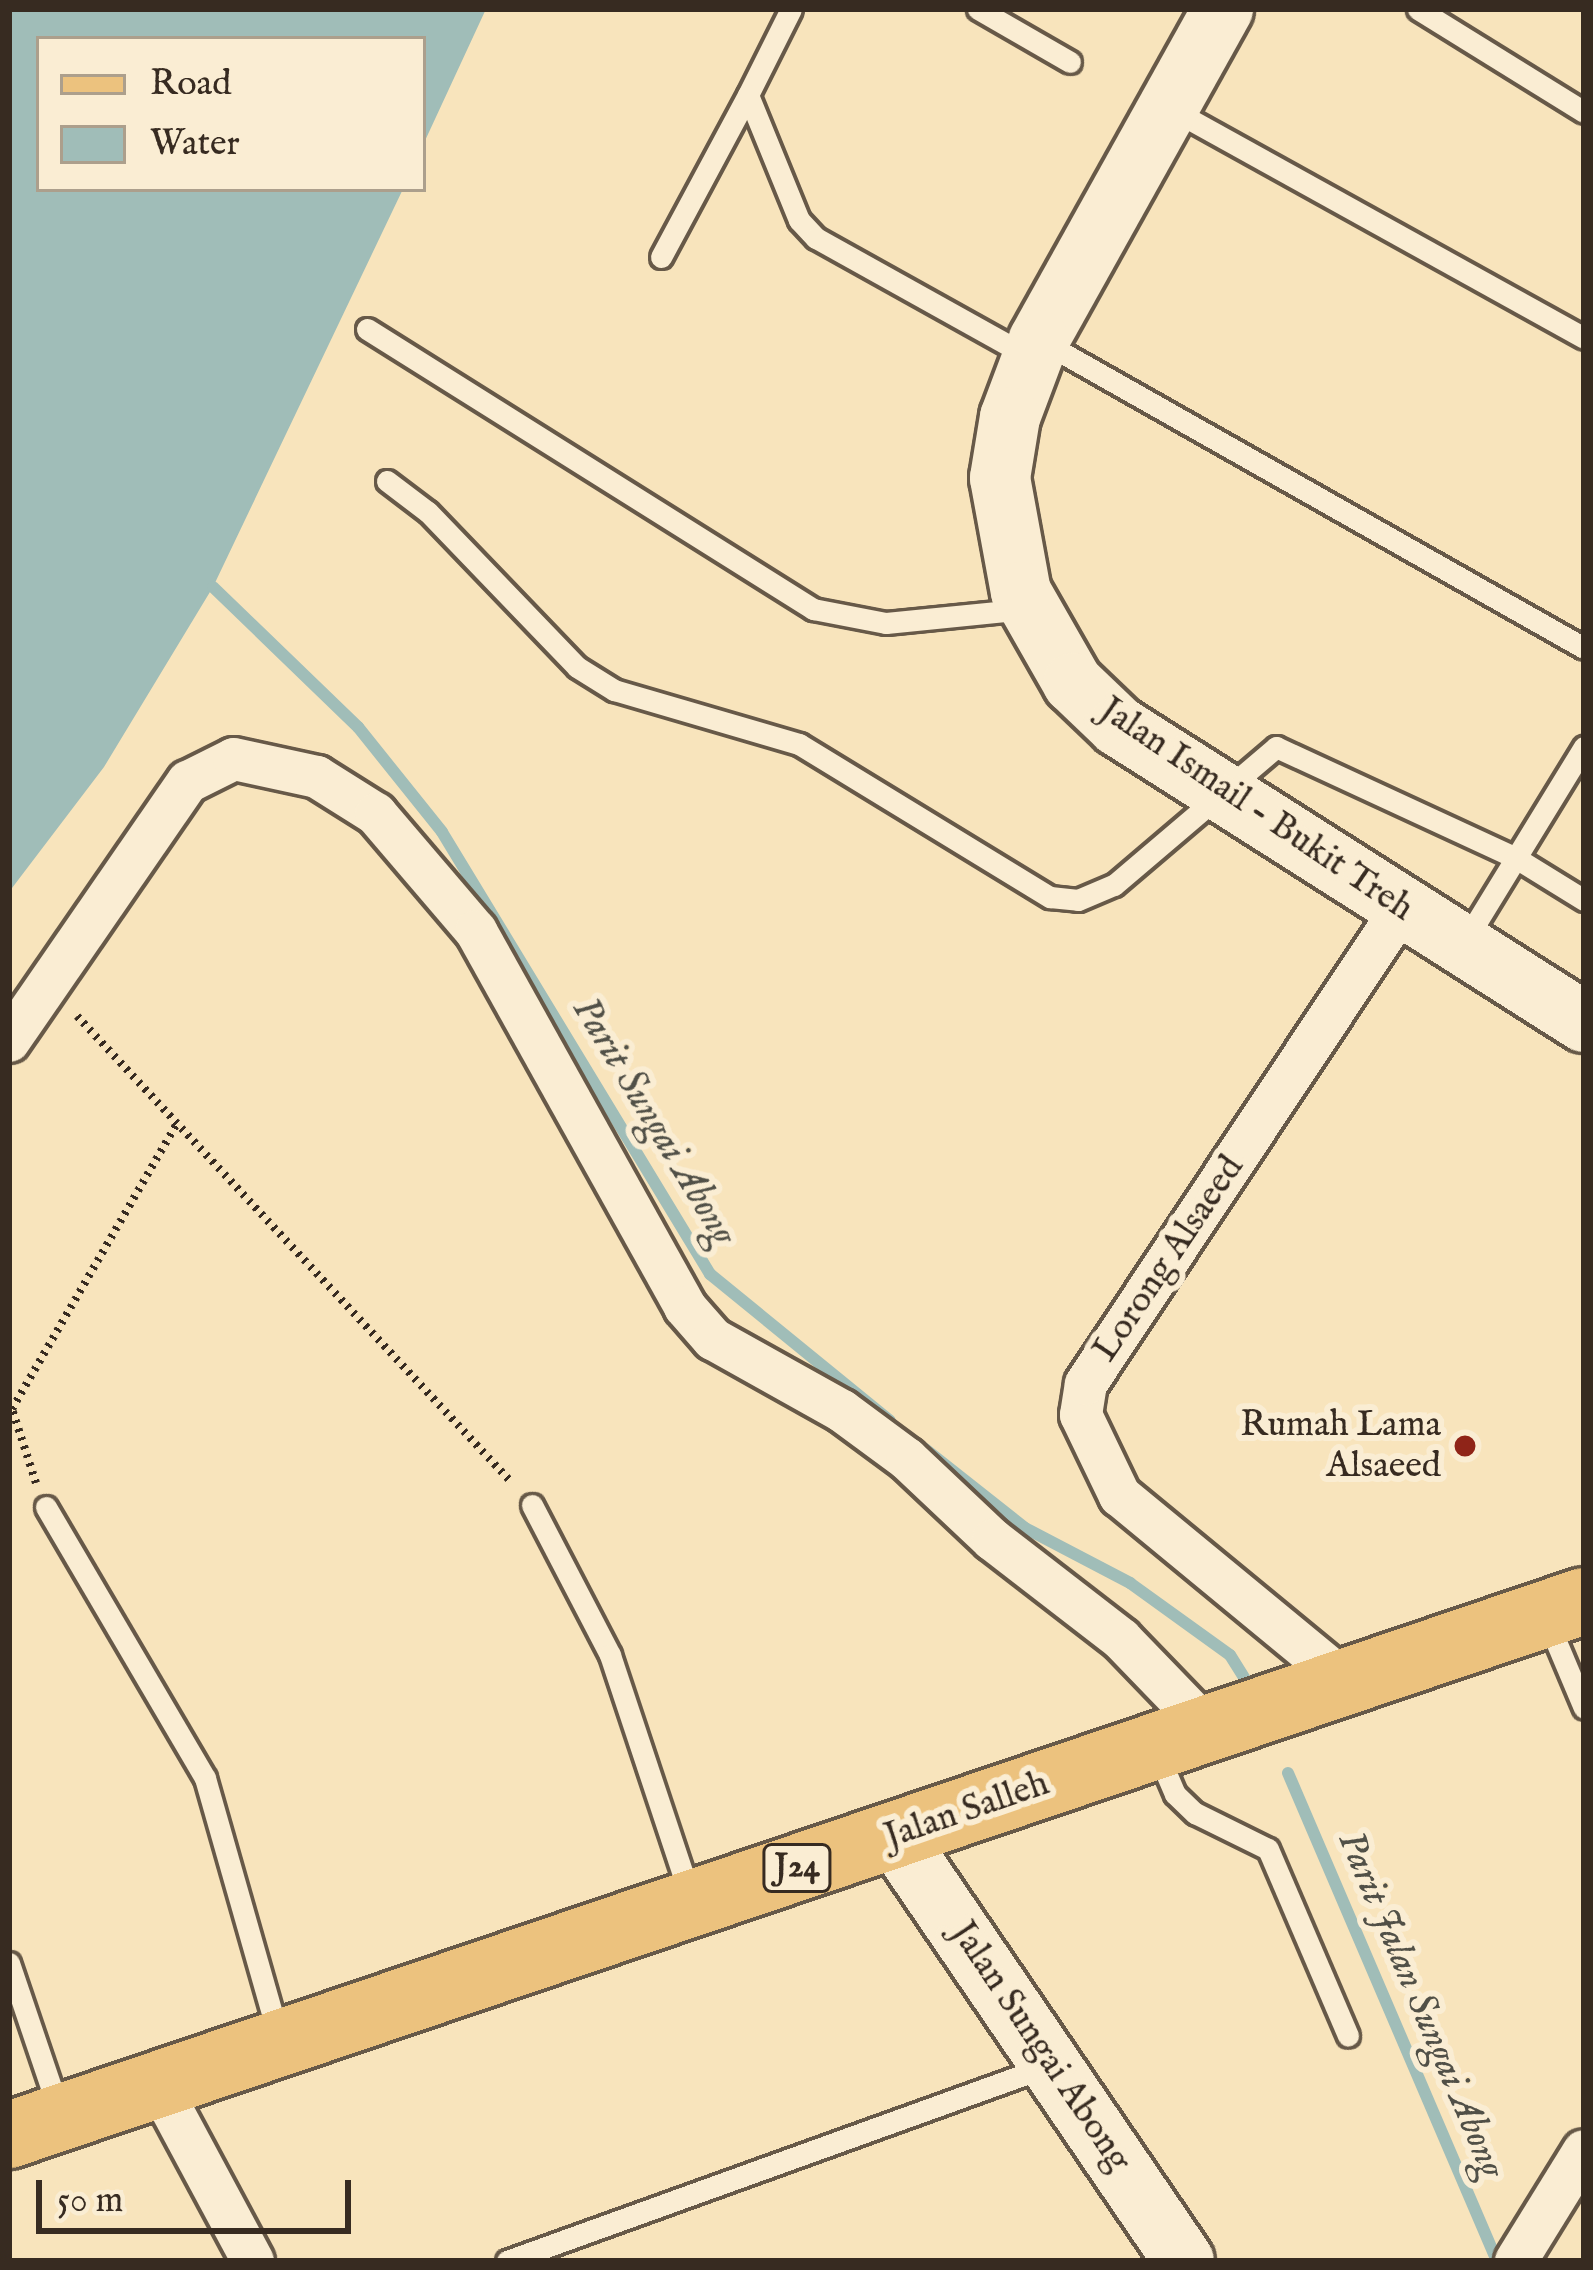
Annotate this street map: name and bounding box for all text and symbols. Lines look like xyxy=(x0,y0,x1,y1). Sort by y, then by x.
legend xyxy=(36,36,426,192)
text: Road xyxy=(150,61,231,107)
text: Water xyxy=(150,121,240,167)
street label: Jalan Ismail - Bukit Treh xyxy=(1091,689,1421,931)
water label: Parit Sungai Abong xyxy=(561,990,745,1254)
street label: Lorong Alsaeed xyxy=(1084,1148,1254,1370)
place label: Rumah Lama Alsaeed xyxy=(1240,1403,1441,1488)
marker: Rumah Lama Alsaeed xyxy=(1452,1433,1478,1459)
street label: Jalan Salleh xyxy=(879,1763,1055,1859)
water label: Parit Jalan Sungai Abong xyxy=(1326,1825,1514,2185)
road number: J24 xyxy=(761,1841,833,1895)
street label: Jalan Sungai Abong xyxy=(940,1914,1140,2180)
scale bar xyxy=(42,2156,357,2230)
text: 50 m xyxy=(57,2178,123,2224)

